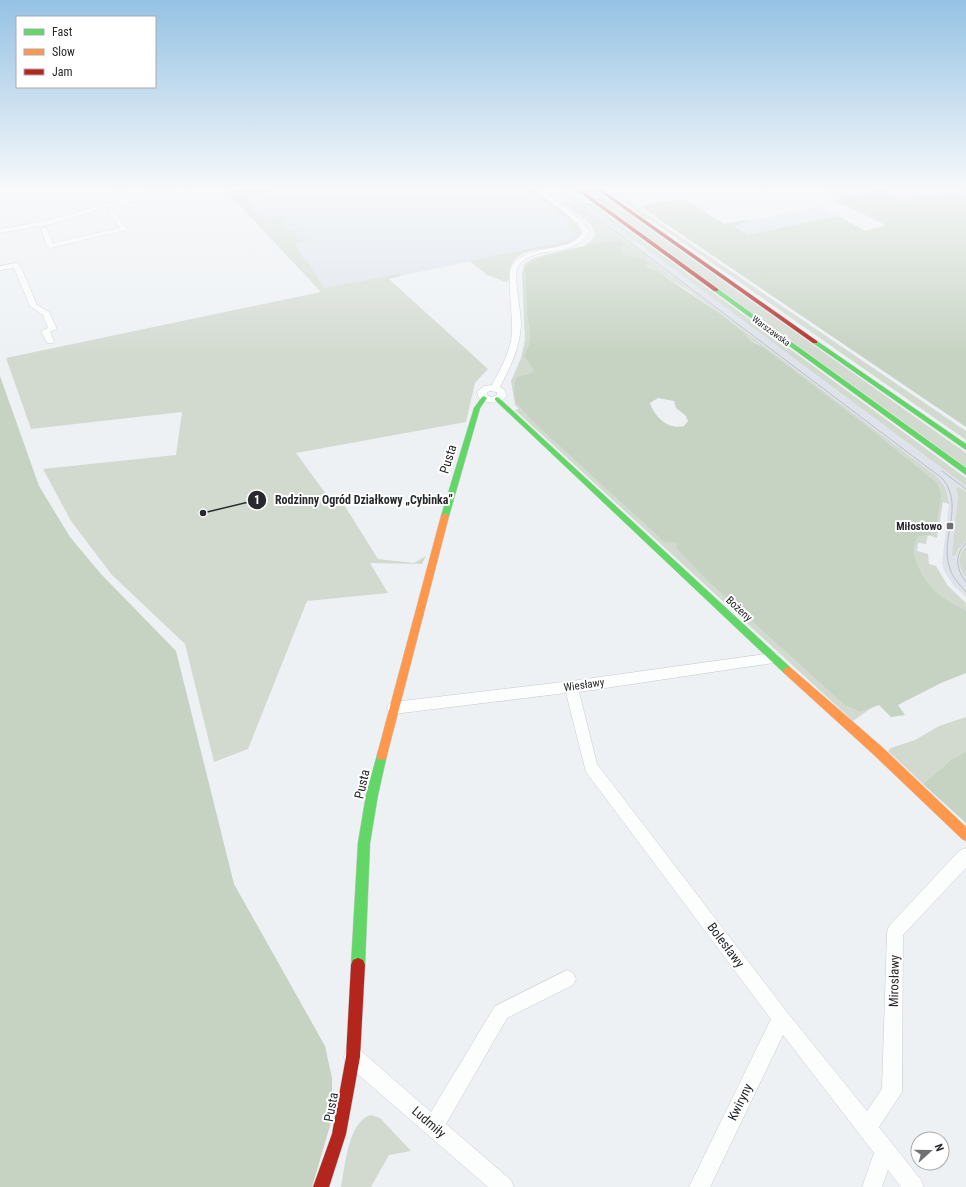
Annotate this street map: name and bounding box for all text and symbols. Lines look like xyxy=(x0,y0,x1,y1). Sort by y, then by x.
legend xyxy=(16,16,156,88)
text: Fast xyxy=(52,25,73,39)
text: Slow xyxy=(52,45,75,59)
text: Jam xyxy=(52,65,73,79)
street label: Warszawska xyxy=(750,314,792,348)
street label: Pusta xyxy=(437,443,459,475)
callout: Rodzinny Ogród Działkowy „Cybinka” xyxy=(247,488,461,512)
text: 1 xyxy=(254,493,260,507)
text: Rodzinny Ogród Działkowy „Cybinka” xyxy=(275,493,453,507)
place label: Miłostowo xyxy=(896,520,943,533)
marker: Miłostowo xyxy=(945,521,955,531)
street label: Bożeny xyxy=(723,594,755,625)
street label: Wiesławy xyxy=(563,676,606,694)
street label: Pusta xyxy=(351,768,373,800)
street label: Bolesławy xyxy=(704,920,748,971)
street label: Mirosławy xyxy=(886,954,902,1007)
street label: Kwiryny xyxy=(725,1081,756,1123)
street label: Pusta xyxy=(321,1091,341,1123)
street label: Ludmiły xyxy=(409,1103,449,1141)
north arrow xyxy=(910,1131,950,1171)
text: N xyxy=(932,1142,946,1153)

